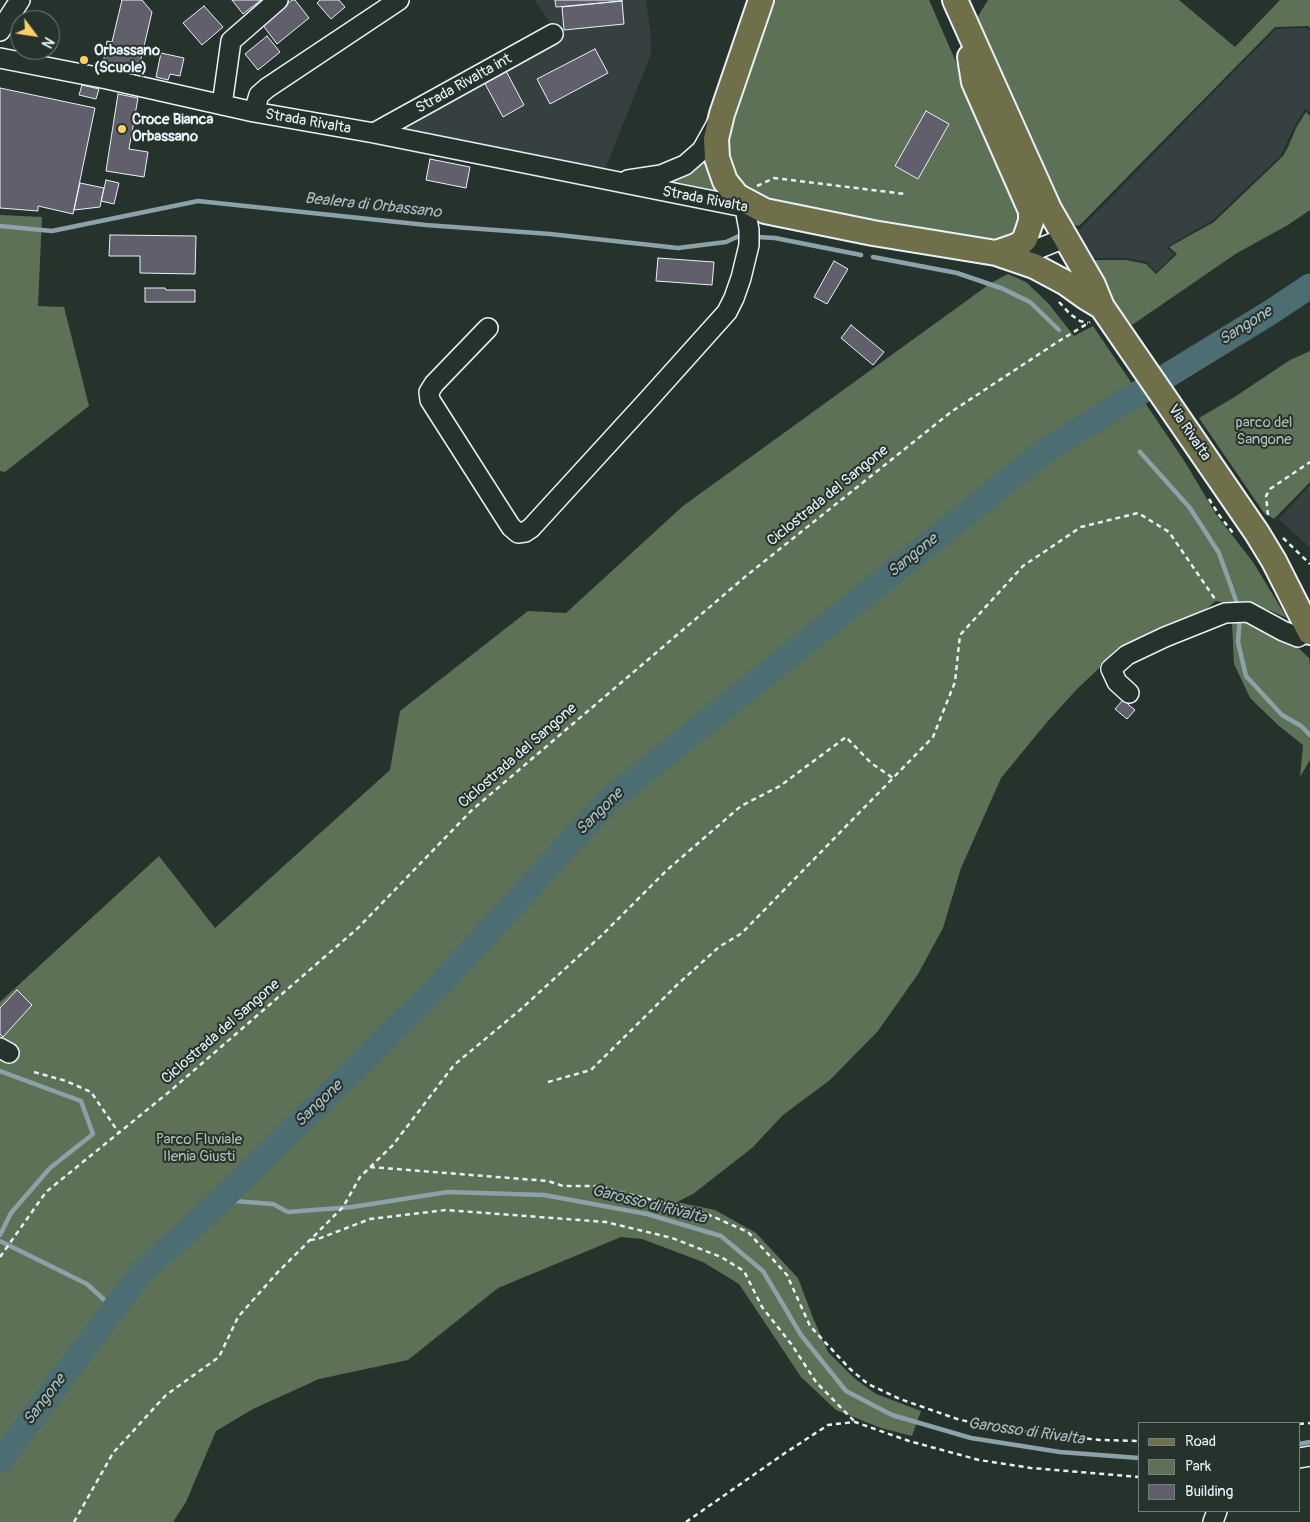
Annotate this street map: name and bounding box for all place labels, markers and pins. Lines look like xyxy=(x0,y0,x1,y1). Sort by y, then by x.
place label: Orbassano (Scuole) xyxy=(94,42,160,77)
marker: Orbassano (Scuole) xyxy=(78,54,90,66)
place label: Croce Bianca Orbassano xyxy=(132,111,213,146)
marker: Croce Bianca Orbassano xyxy=(116,123,128,135)

